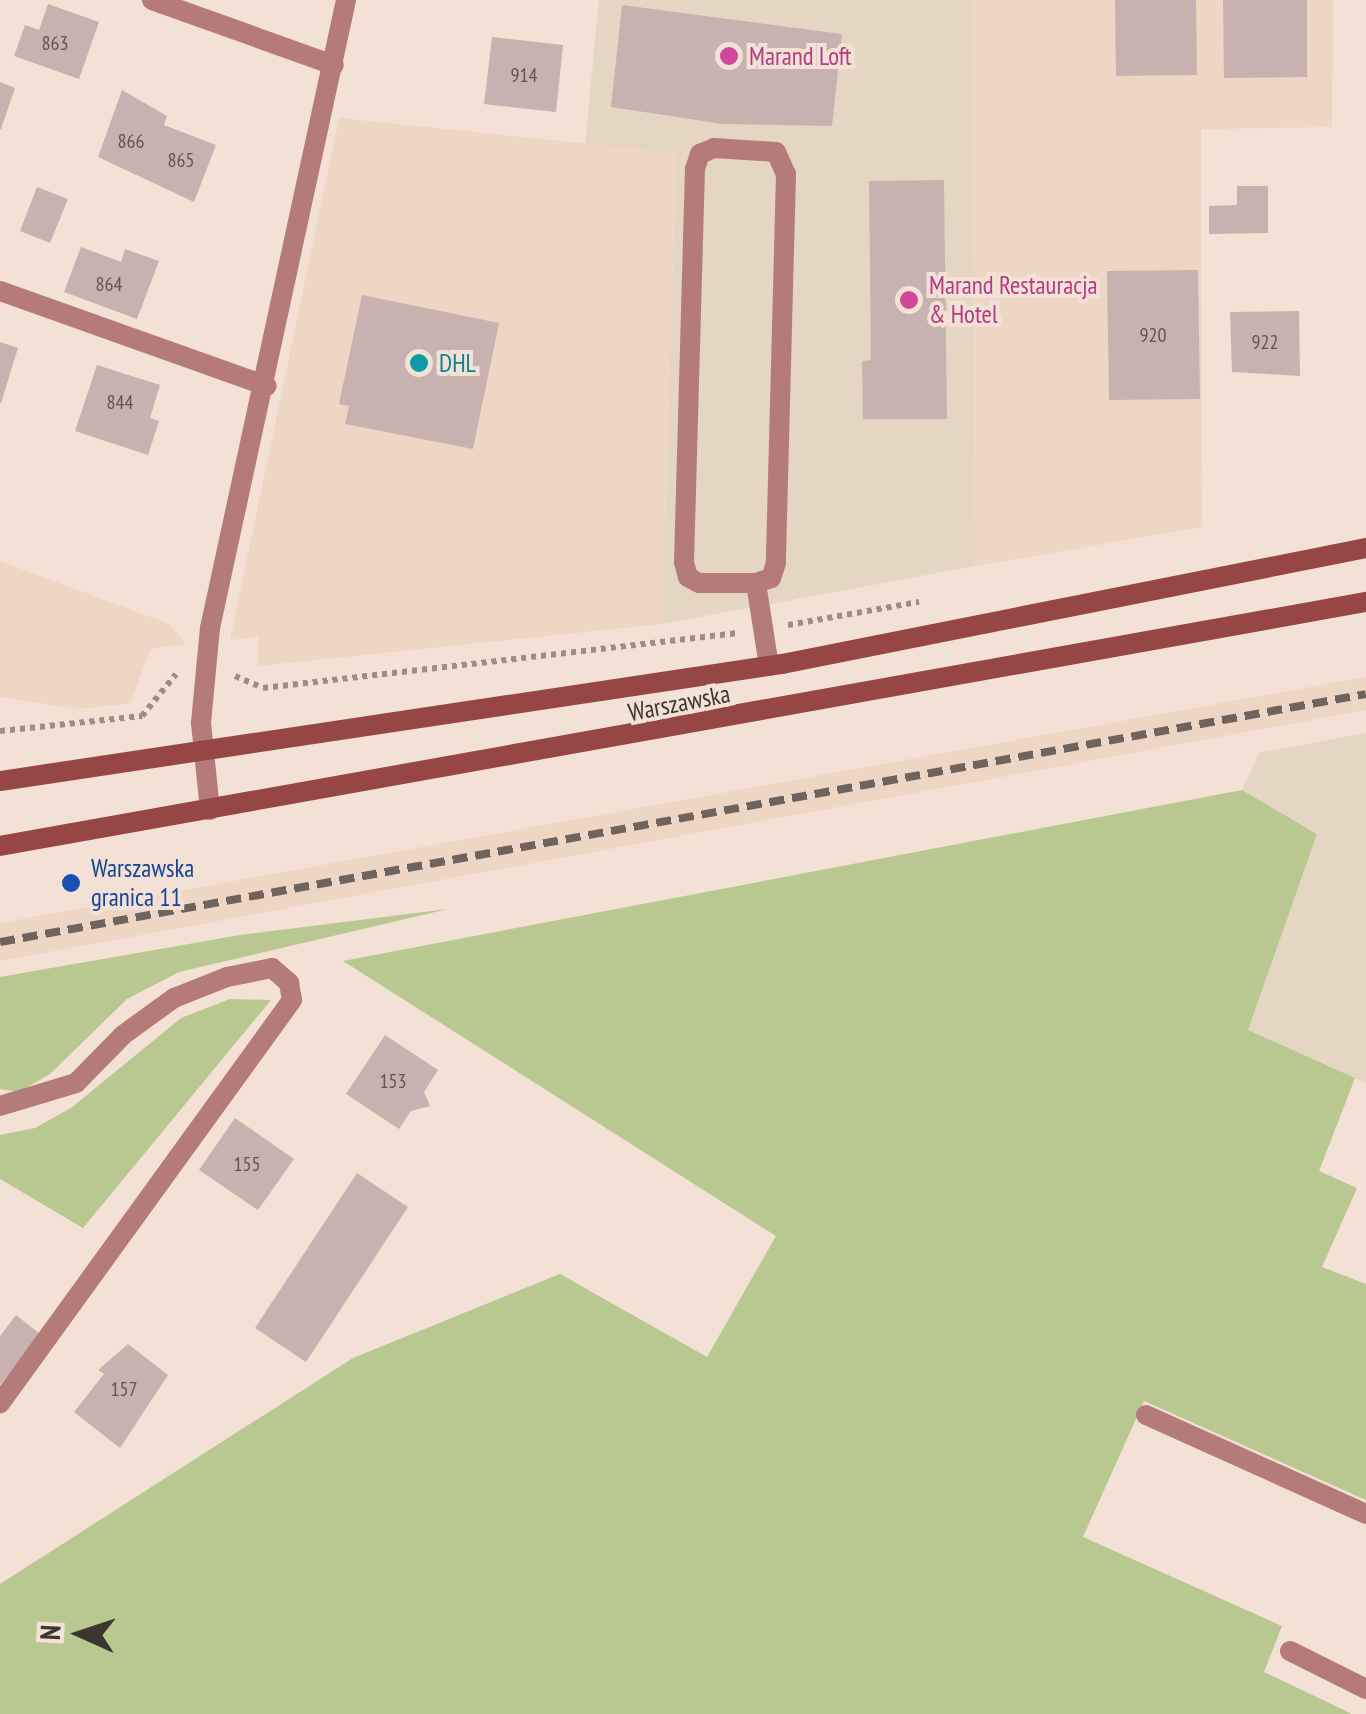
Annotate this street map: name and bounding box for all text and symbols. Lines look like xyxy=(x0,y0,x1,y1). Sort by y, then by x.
house number: 863 xyxy=(42,31,68,55)
place label: Marand Loft xyxy=(749,41,852,71)
marker: Marand Loft xyxy=(718,45,740,67)
house number: 914 xyxy=(511,63,537,87)
house number: 866 xyxy=(118,129,144,153)
house number: 865 xyxy=(168,148,194,172)
place label: Marand Restauracja & Hotel xyxy=(929,271,1098,330)
house number: 864 xyxy=(96,272,122,296)
marker: Marand Restauracja & Hotel xyxy=(898,289,920,311)
house number: 920 xyxy=(1140,323,1166,347)
house number: 922 xyxy=(1252,330,1278,354)
place label: DHL xyxy=(439,348,476,378)
marker: DHL xyxy=(408,352,430,374)
house number: 844 xyxy=(107,390,133,414)
street label: Warszawska xyxy=(626,678,732,728)
place label: Warszawska granica 11 xyxy=(91,854,194,913)
marker: Warszawska granica 11 xyxy=(60,872,82,894)
house number: 153 xyxy=(380,1069,406,1093)
house number: 155 xyxy=(234,1152,260,1176)
house number: 157 xyxy=(111,1377,137,1401)
north arrow xyxy=(30,1584,130,1684)
text: N xyxy=(31,1624,68,1641)

